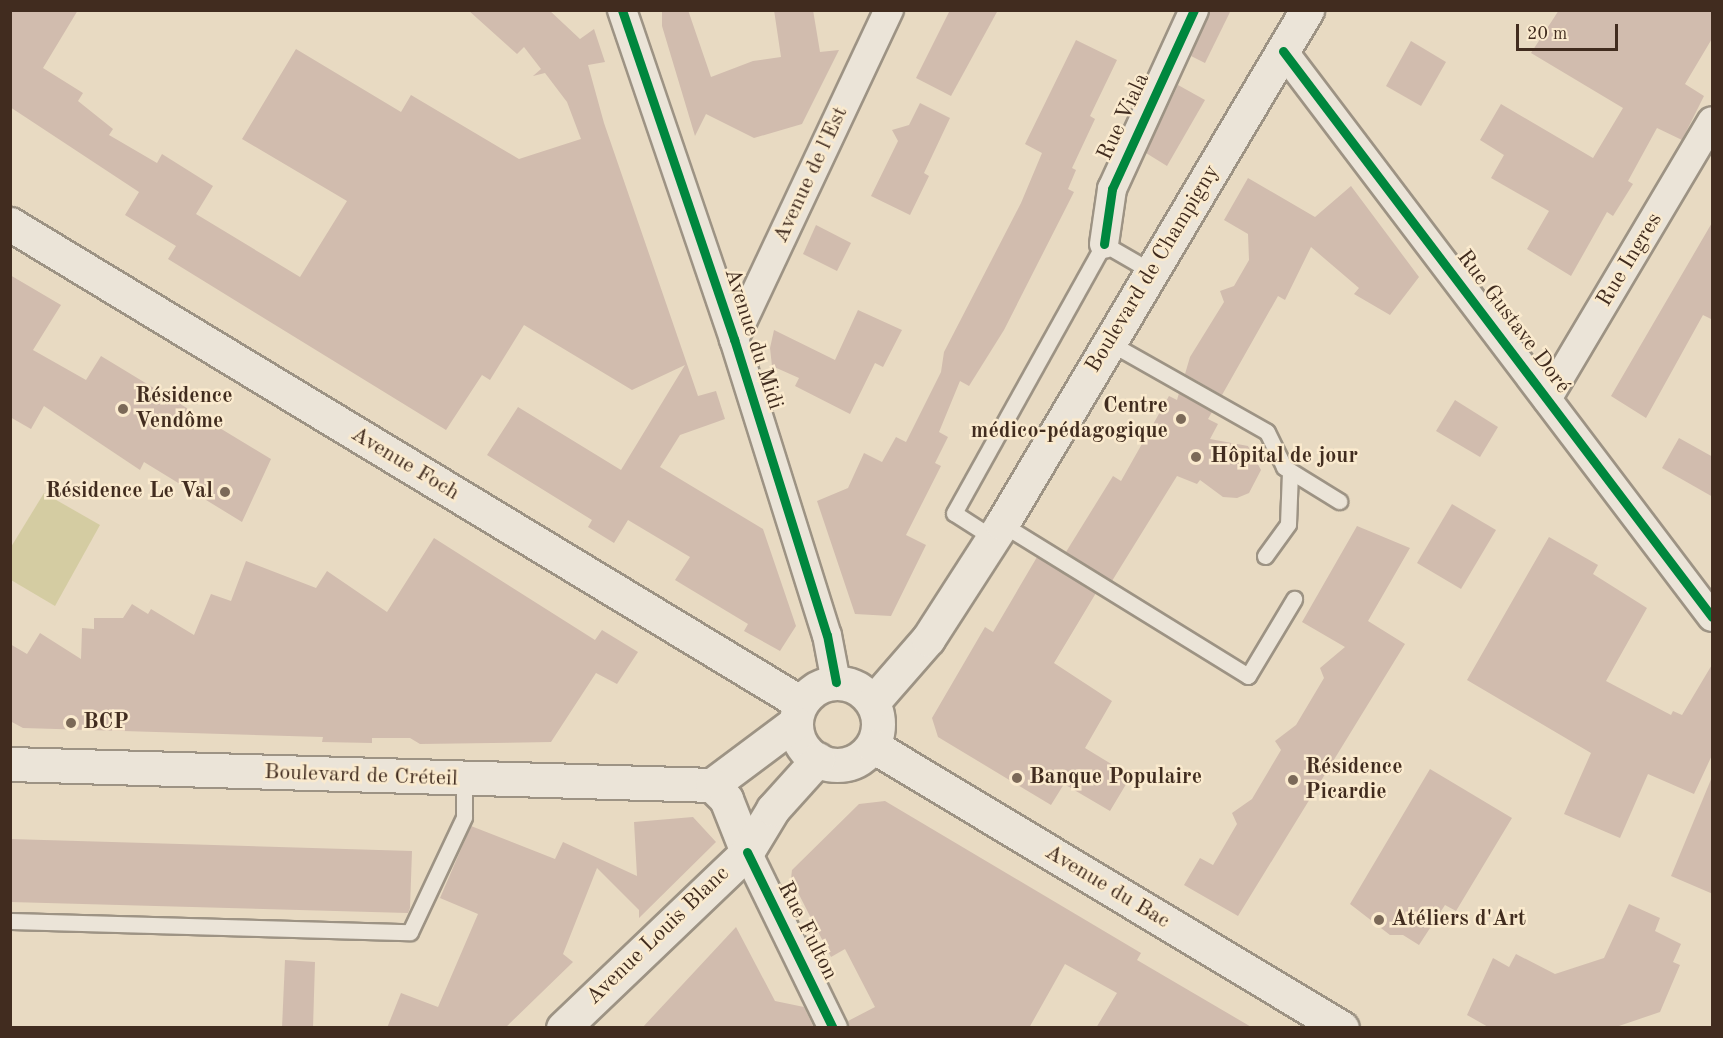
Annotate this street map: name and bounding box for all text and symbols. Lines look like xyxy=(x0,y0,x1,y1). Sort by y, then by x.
scale bar xyxy=(1519,12,1621,50)
text: 20 m xyxy=(1527,25,1567,43)
street label: Rue Viala xyxy=(1092,69,1156,165)
street label: Avenue de l'Est xyxy=(768,103,854,247)
street label: Boulevard de Champigny xyxy=(1080,160,1226,378)
street label: Rue Ingres xyxy=(1592,208,1668,312)
street label: Rue Gustave Doré xyxy=(1450,245,1576,399)
street label: Avenue du Midi xyxy=(718,265,788,413)
place label: Résidence Vendôme xyxy=(135,383,233,434)
place label: Centre médico-pédagogique xyxy=(971,393,1168,445)
marker: Résidence Vendôme xyxy=(116,402,130,416)
marker: Centre médico-pédagogique xyxy=(1172,410,1190,428)
street label: Avenue Foch xyxy=(346,421,464,507)
place label: Hôpital de jour xyxy=(1210,444,1358,470)
marker: Hôpital de jour xyxy=(1187,448,1205,466)
place label: Résidence Le Val xyxy=(45,479,213,505)
marker: Résidence Le Val xyxy=(218,485,232,499)
place label: BCP xyxy=(83,710,129,736)
marker: BCP xyxy=(64,716,78,730)
place label: Résidence Picardie xyxy=(1305,754,1403,806)
street label: Boulevard de Créteil xyxy=(264,759,458,793)
place label: Banque Populaire xyxy=(1029,765,1202,791)
marker: Banque Populaire xyxy=(1010,771,1024,785)
marker: Résidence Picardie xyxy=(1286,773,1300,787)
street label: Avenue du Bac xyxy=(1040,839,1174,935)
street label: Avenue Louis Blanc xyxy=(581,861,735,1011)
street label: Rue Fulton xyxy=(771,877,843,985)
place label: Atéliers d'Art xyxy=(1391,907,1526,933)
marker: Atéliers d'Art xyxy=(1372,913,1386,927)

